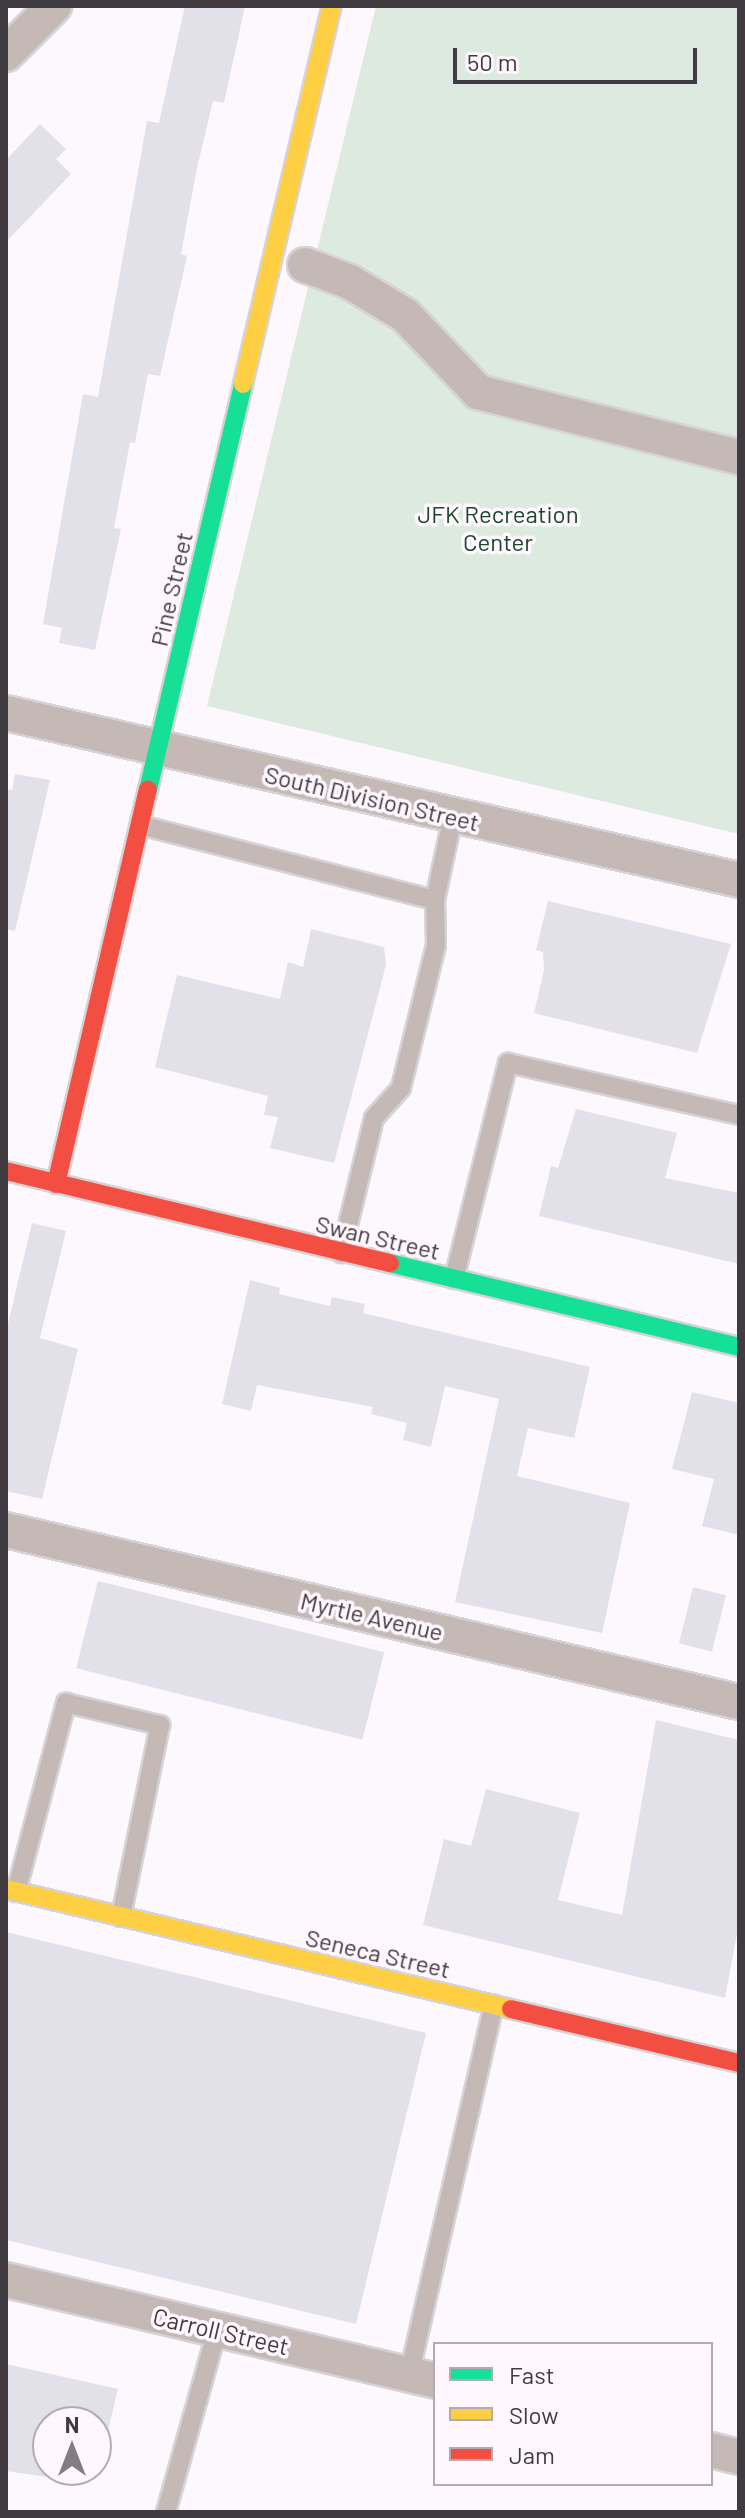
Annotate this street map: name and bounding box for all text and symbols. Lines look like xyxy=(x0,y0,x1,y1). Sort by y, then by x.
scale bar xyxy=(457,32,701,82)
text: 50 m xyxy=(467,47,518,76)
park label: JFK Recreation Center xyxy=(417,500,579,556)
street label: Pine Street xyxy=(144,529,198,649)
street label: South Division Street xyxy=(262,759,482,837)
street label: Swan Street xyxy=(313,1209,443,1265)
street label: Myrtle Avenue xyxy=(298,1586,446,1646)
street label: Seneca Street xyxy=(303,1922,453,1984)
street label: Carroll Street xyxy=(150,2301,292,2361)
legend xyxy=(433,2342,713,2486)
text: Fast xyxy=(509,2360,554,2389)
text: Slow xyxy=(509,2400,558,2429)
north arrow xyxy=(32,2406,112,2486)
text: N xyxy=(65,2411,79,2437)
text: Jam xyxy=(509,2440,555,2469)

